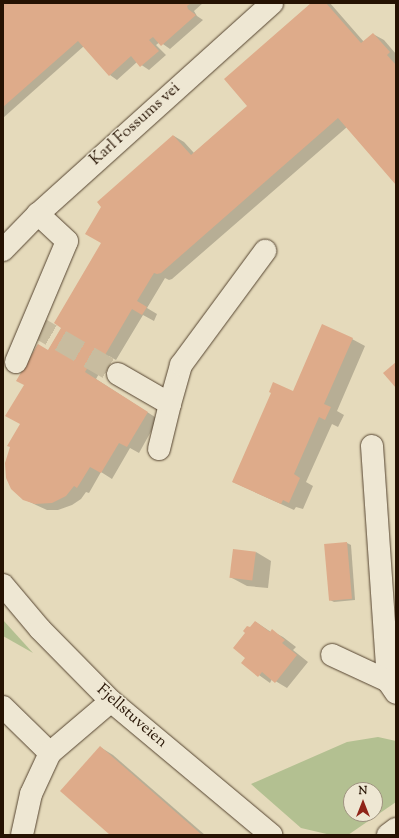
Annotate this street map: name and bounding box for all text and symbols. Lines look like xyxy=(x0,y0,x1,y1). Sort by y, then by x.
street label: Karl Fossums vei xyxy=(87,80,185,170)
street label: Fjellstuveien xyxy=(92,681,170,753)
north arrow xyxy=(343,782,383,822)
text: N xyxy=(359,783,367,799)

